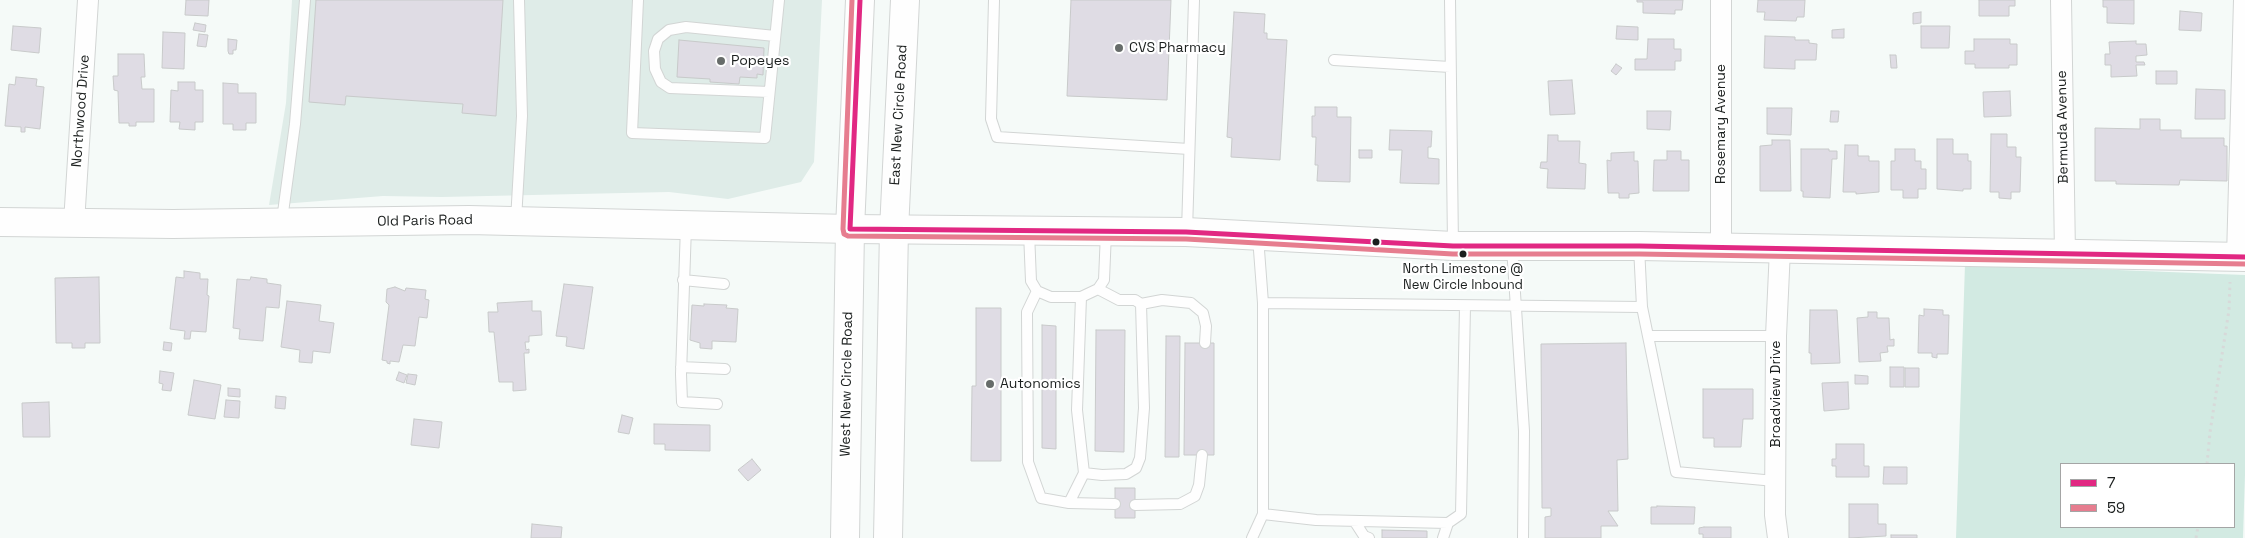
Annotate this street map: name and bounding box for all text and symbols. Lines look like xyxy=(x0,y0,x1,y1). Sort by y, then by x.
place label: CVS Pharmacy xyxy=(1129,40,1226,56)
marker: CVS Pharmacy xyxy=(1113,42,1125,54)
street label: East New Circle Road xyxy=(887,44,911,186)
place label: Popeyes xyxy=(731,53,789,69)
street label: Northwood Drive xyxy=(69,54,93,168)
marker: Popeyes xyxy=(715,55,727,67)
street label: Rosemary Avenue xyxy=(1713,64,1729,184)
street label: Bermuda Avenue xyxy=(2054,70,2072,184)
street label: Old Paris Road xyxy=(377,212,473,230)
unlabelled marker xyxy=(1371,237,1381,247)
marker: North Limestone @ New Circle Inbound xyxy=(1458,249,1468,259)
place label: North Limestone @ New Circle Inbound xyxy=(1403,261,1523,292)
street label: West New Circle Road xyxy=(837,311,857,457)
street label: Broadview Drive xyxy=(1768,340,1784,448)
place label: Autonomics xyxy=(1000,376,1081,392)
marker: Autonomics xyxy=(984,378,996,390)
legend xyxy=(2060,463,2235,528)
text: 7 xyxy=(2107,473,2115,492)
text: 59 xyxy=(2107,498,2125,517)

